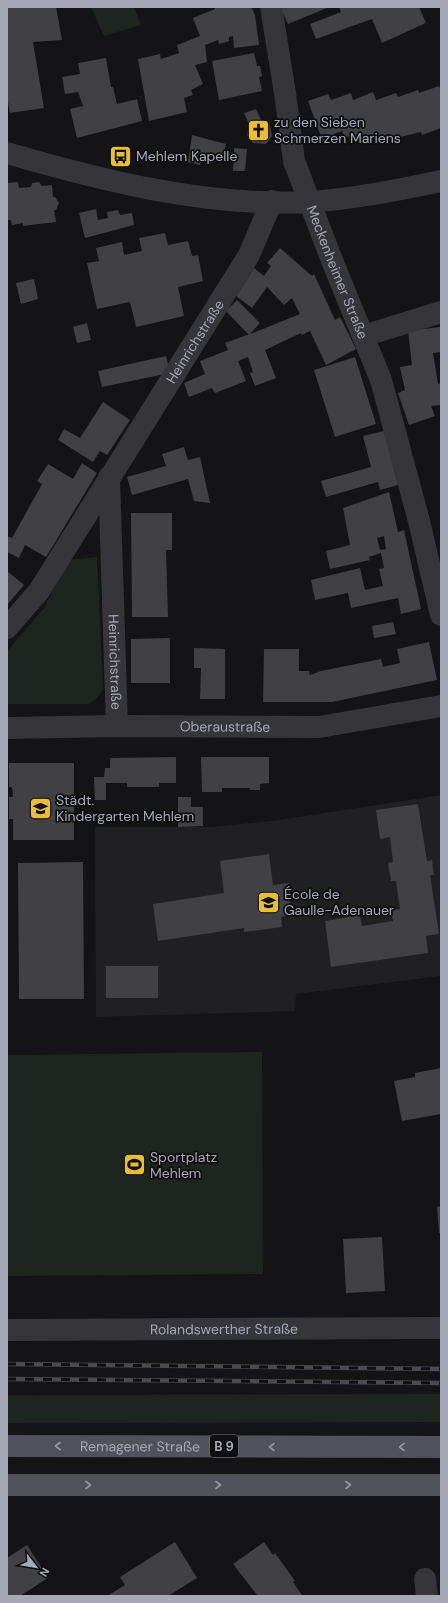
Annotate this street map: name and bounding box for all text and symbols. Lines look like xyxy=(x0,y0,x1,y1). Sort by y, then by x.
place label: zu den Sieben Schmerzen Mariens xyxy=(274,113,401,147)
church icon: zu den Sieben Schmerzen Mariens xyxy=(246,117,272,143)
bus stop icon: Mehlem Kapelle xyxy=(108,143,134,169)
place label: Mehlem Kapelle xyxy=(136,147,237,165)
street label: Meckenheimer Straße xyxy=(303,203,372,342)
street label: Heinrichstraße xyxy=(162,296,228,387)
street label: Heinrichstraße xyxy=(104,614,125,710)
street label: Oberaustraße xyxy=(180,717,270,736)
place label: Städt. Kindergarten Mehlem xyxy=(56,791,194,825)
school or university icon: Städt. Kindergarten Mehlem xyxy=(28,795,54,821)
place label: École de Gaulle-Adenauer xyxy=(284,885,394,919)
school or university icon: École de Gaulle-Adenauer xyxy=(255,889,281,915)
place label: Sportplatz Mehlem xyxy=(150,1148,217,1182)
sports icon: Sportplatz Mehlem xyxy=(122,1152,148,1178)
street label: Rolandswerther Straße xyxy=(150,1320,298,1338)
road number: B 9 xyxy=(210,1435,238,1457)
street label: Remagener Straße xyxy=(80,1437,200,1455)
one-way arrow xyxy=(55,1442,61,1450)
one-way arrow xyxy=(269,1443,275,1451)
one-way arrow xyxy=(399,1443,405,1451)
one-way arrow xyxy=(85,1481,91,1489)
one-way arrow xyxy=(215,1481,221,1489)
one-way arrow xyxy=(345,1481,351,1489)
north arrow xyxy=(16,1547,56,1587)
text: N xyxy=(37,1565,53,1579)

